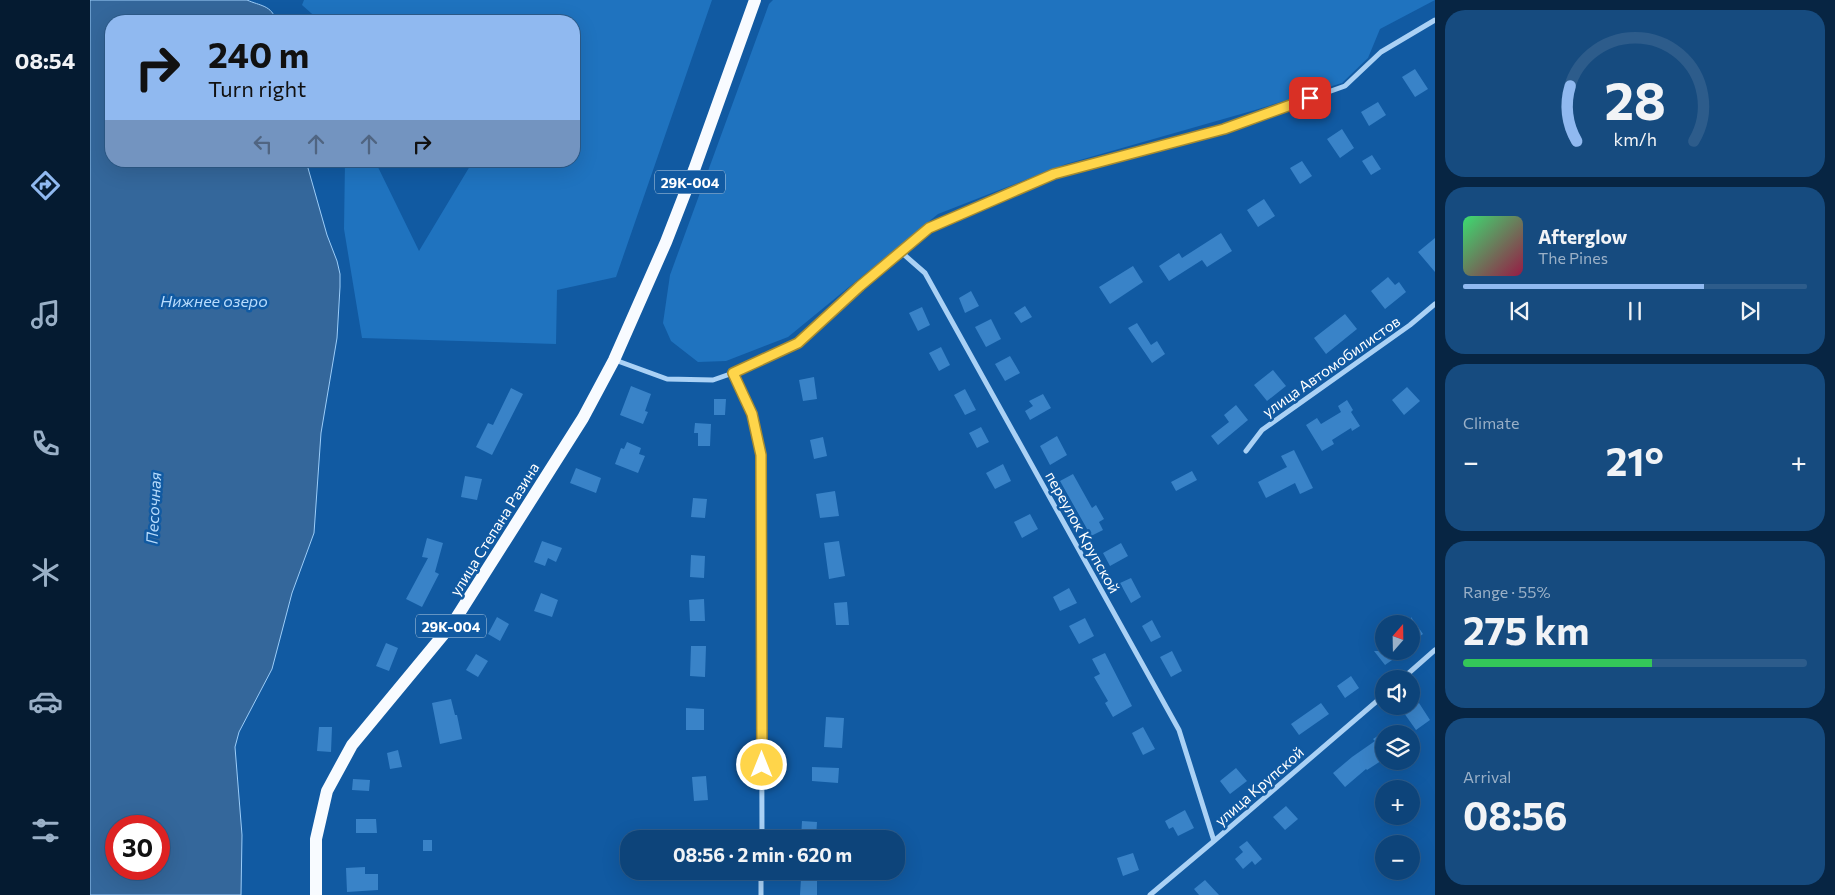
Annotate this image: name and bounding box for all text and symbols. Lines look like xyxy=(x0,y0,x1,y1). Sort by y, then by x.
text: 240 m xyxy=(208,32,309,75)
icon: right xyxy=(125,35,190,100)
text: 08:54 xyxy=(15,47,75,74)
text: 28 xyxy=(1604,67,1666,131)
text: Turn right xyxy=(208,75,306,102)
pin xyxy=(1289,77,1331,119)
icon: arrive xyxy=(1296,84,1324,112)
text: km/h xyxy=(1613,128,1657,150)
icon: left xyxy=(249,130,277,158)
icon: ahead xyxy=(302,130,330,158)
icon: ahead xyxy=(355,130,383,158)
icon: right xyxy=(408,130,436,158)
icon: directions xyxy=(28,168,63,203)
road number: 29К-004 xyxy=(655,170,725,193)
text: Afterglow xyxy=(1538,225,1627,248)
text: The Pines xyxy=(1538,248,1608,267)
water label: Нижнее озеро xyxy=(160,291,268,310)
icon: music xyxy=(28,297,63,332)
icon: previous xyxy=(1506,297,1534,325)
icon: pause xyxy=(1621,297,1649,325)
icon: next xyxy=(1736,297,1764,325)
street label: улица Автомобилистов xyxy=(1259,312,1403,420)
text: Climate xyxy=(1463,413,1519,432)
icon: phone xyxy=(28,426,63,461)
text: 21° xyxy=(1606,437,1664,484)
text: − xyxy=(1463,444,1479,478)
text: + xyxy=(1791,444,1807,478)
street label: улица Степана Разина xyxy=(446,459,542,599)
street label: переулок Крупской xyxy=(1042,468,1124,596)
water label: Песочная xyxy=(142,471,164,545)
icon: climate xyxy=(28,555,63,590)
text: Range · 55% xyxy=(1463,582,1551,601)
text: 275 km xyxy=(1463,606,1589,653)
road number: 29К-004 xyxy=(416,614,486,638)
north arrow xyxy=(1375,615,1420,660)
map controls xyxy=(1375,615,1420,880)
button: sound xyxy=(1375,670,1420,715)
icon: car xyxy=(28,684,63,719)
button: layers xyxy=(1375,725,1420,770)
position arrow xyxy=(735,738,787,790)
street label: улица Крупской xyxy=(1211,743,1307,829)
text: Arrival xyxy=(1463,767,1511,786)
button: + xyxy=(1375,780,1420,825)
text: 08:56 xyxy=(1463,791,1567,838)
icon: filters xyxy=(28,813,63,848)
speed limit sign: 30 xyxy=(105,815,170,880)
button: − xyxy=(1375,835,1420,880)
text: 08:56 · 2 min · 620 m xyxy=(673,843,852,866)

